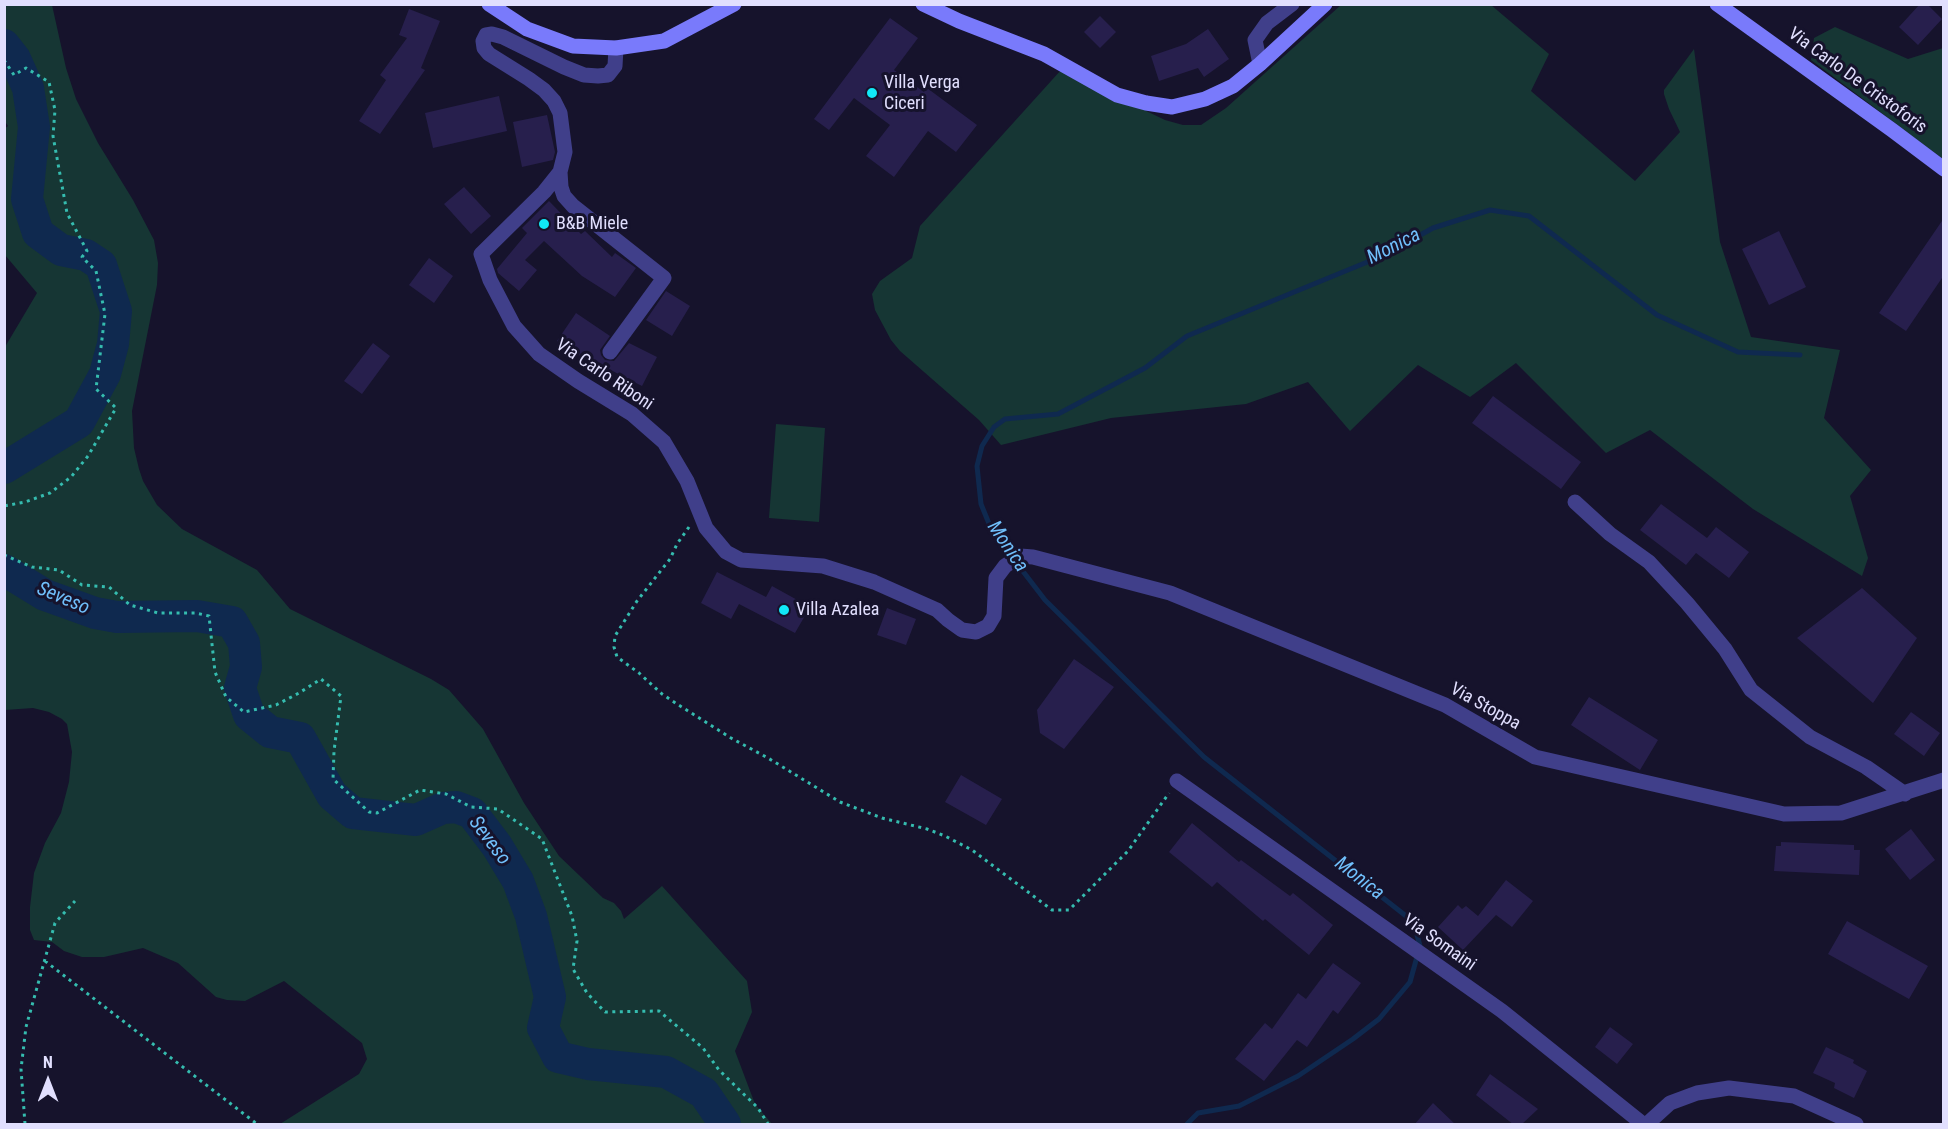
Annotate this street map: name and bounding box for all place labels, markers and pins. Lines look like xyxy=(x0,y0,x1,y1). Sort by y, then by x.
place label: Villa Verga Ciceri xyxy=(884,72,960,115)
marker: Villa Verga Ciceri xyxy=(865,86,879,100)
place label: B&B Miele xyxy=(556,213,628,235)
marker: B&B Miele xyxy=(537,217,551,231)
place label: Villa Azalea xyxy=(796,599,879,621)
marker: Villa Azalea xyxy=(777,603,791,617)

